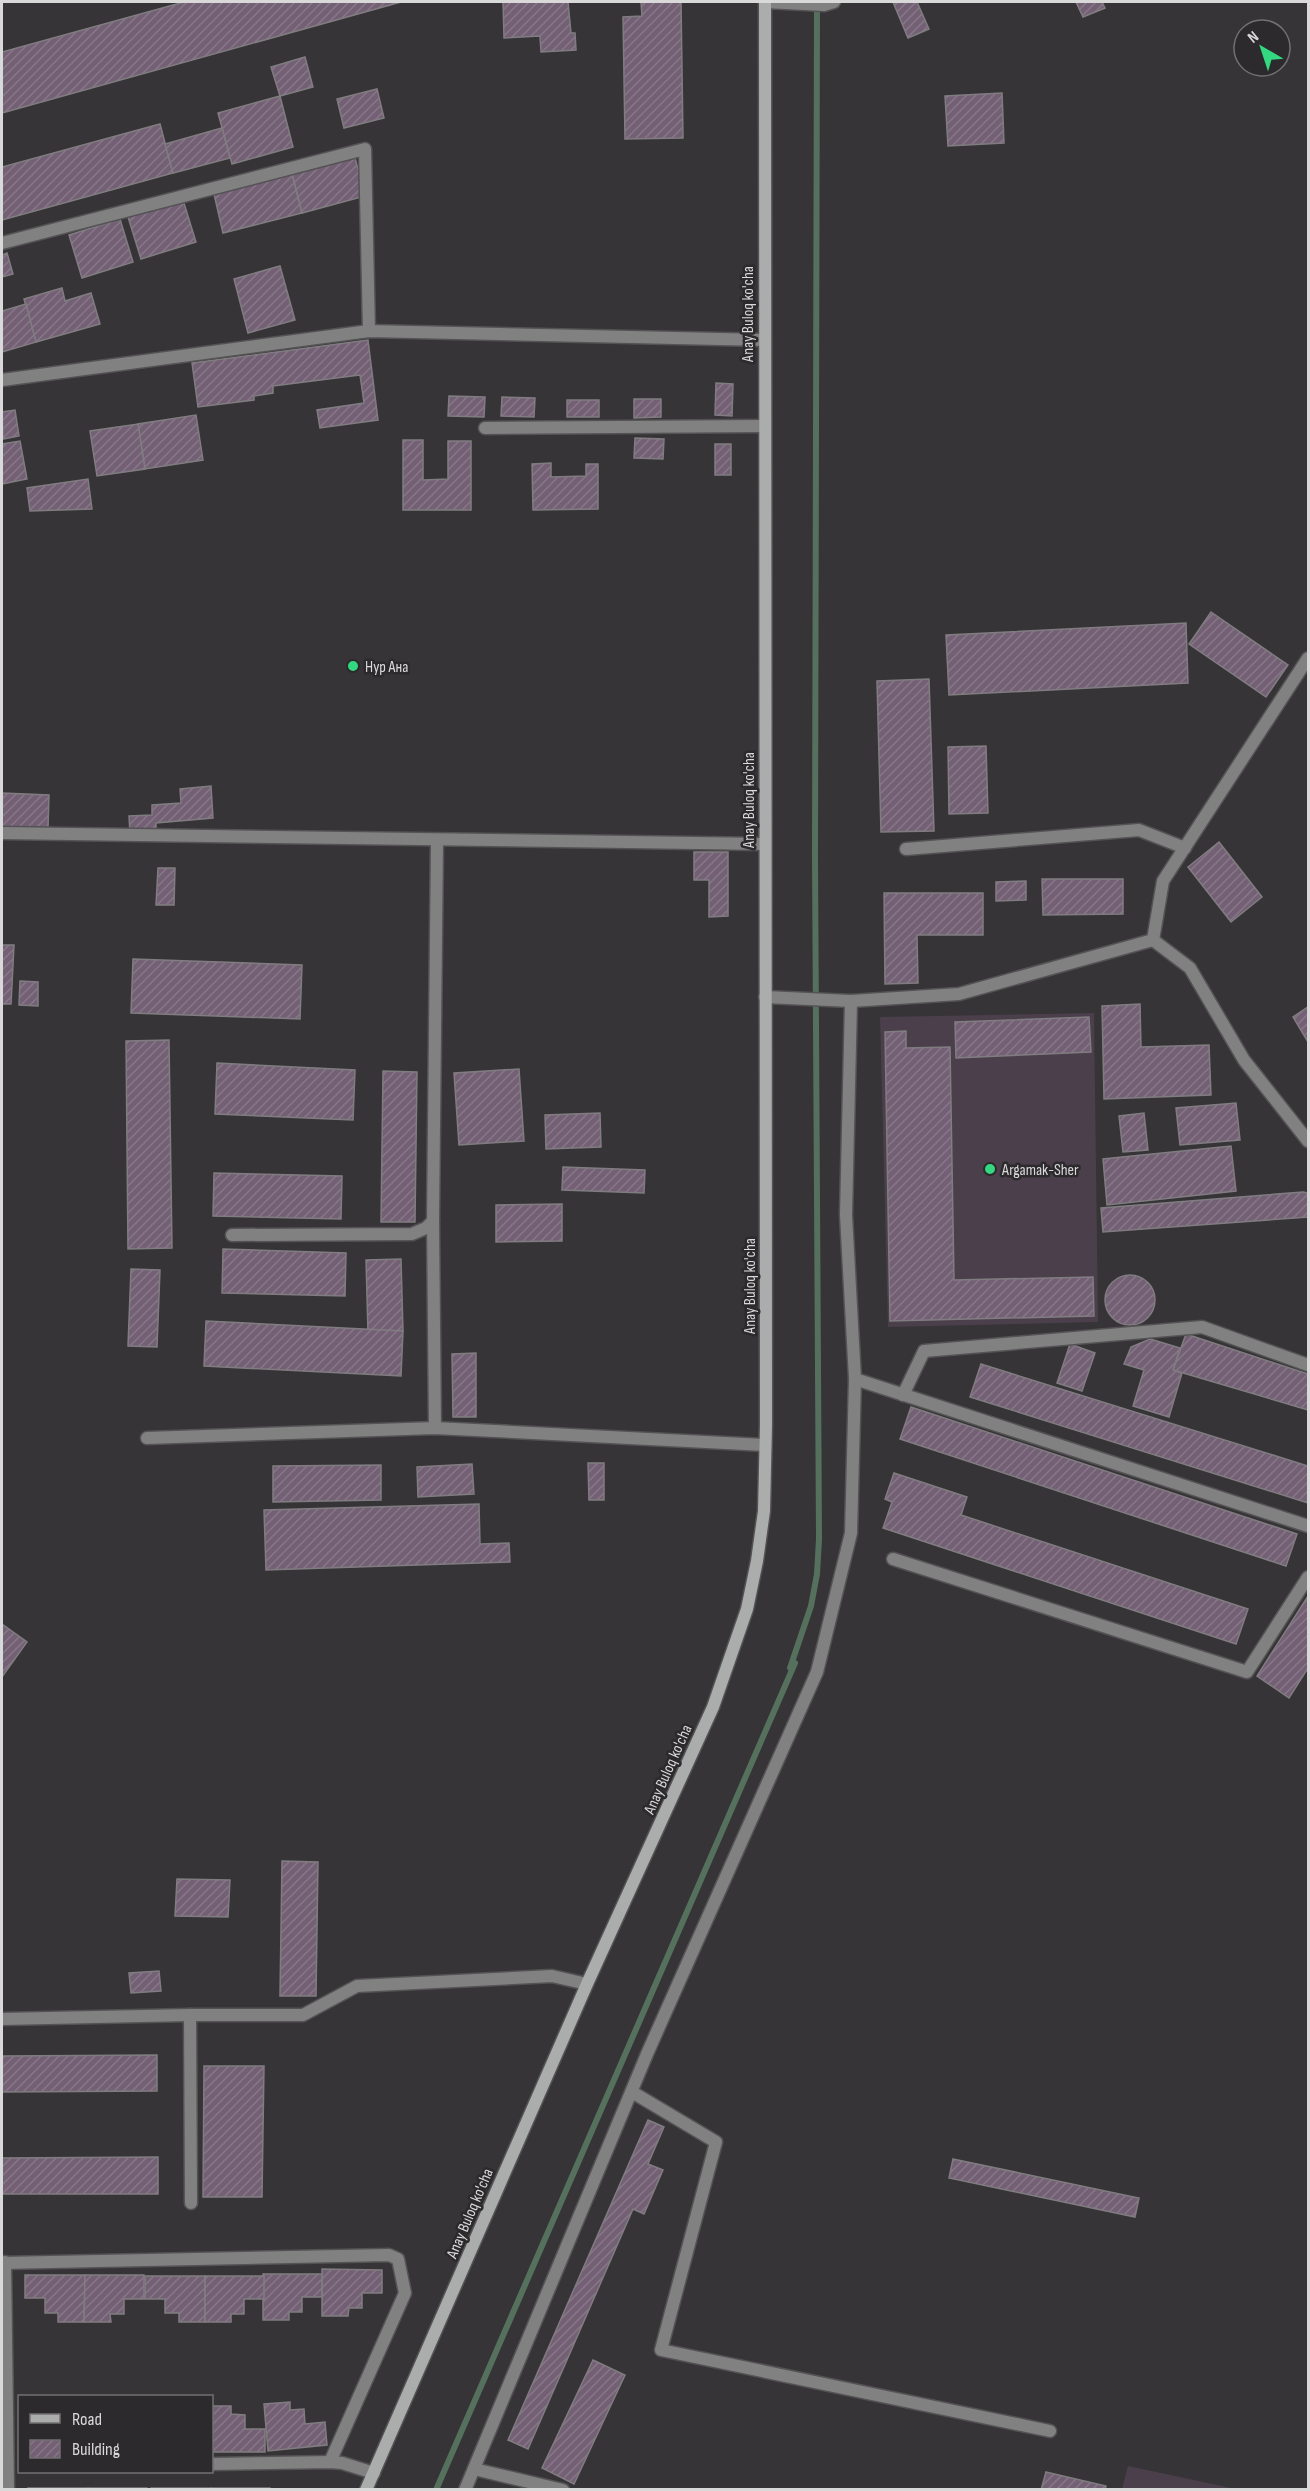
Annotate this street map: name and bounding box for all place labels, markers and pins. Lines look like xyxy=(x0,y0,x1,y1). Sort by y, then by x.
place label: Нур Ана xyxy=(365,658,408,677)
marker: Нур Ана xyxy=(346,659,360,673)
place label: Argamak-Sher xyxy=(1001,1161,1079,1180)
marker: Argamak-Sher xyxy=(983,1162,997,1176)

